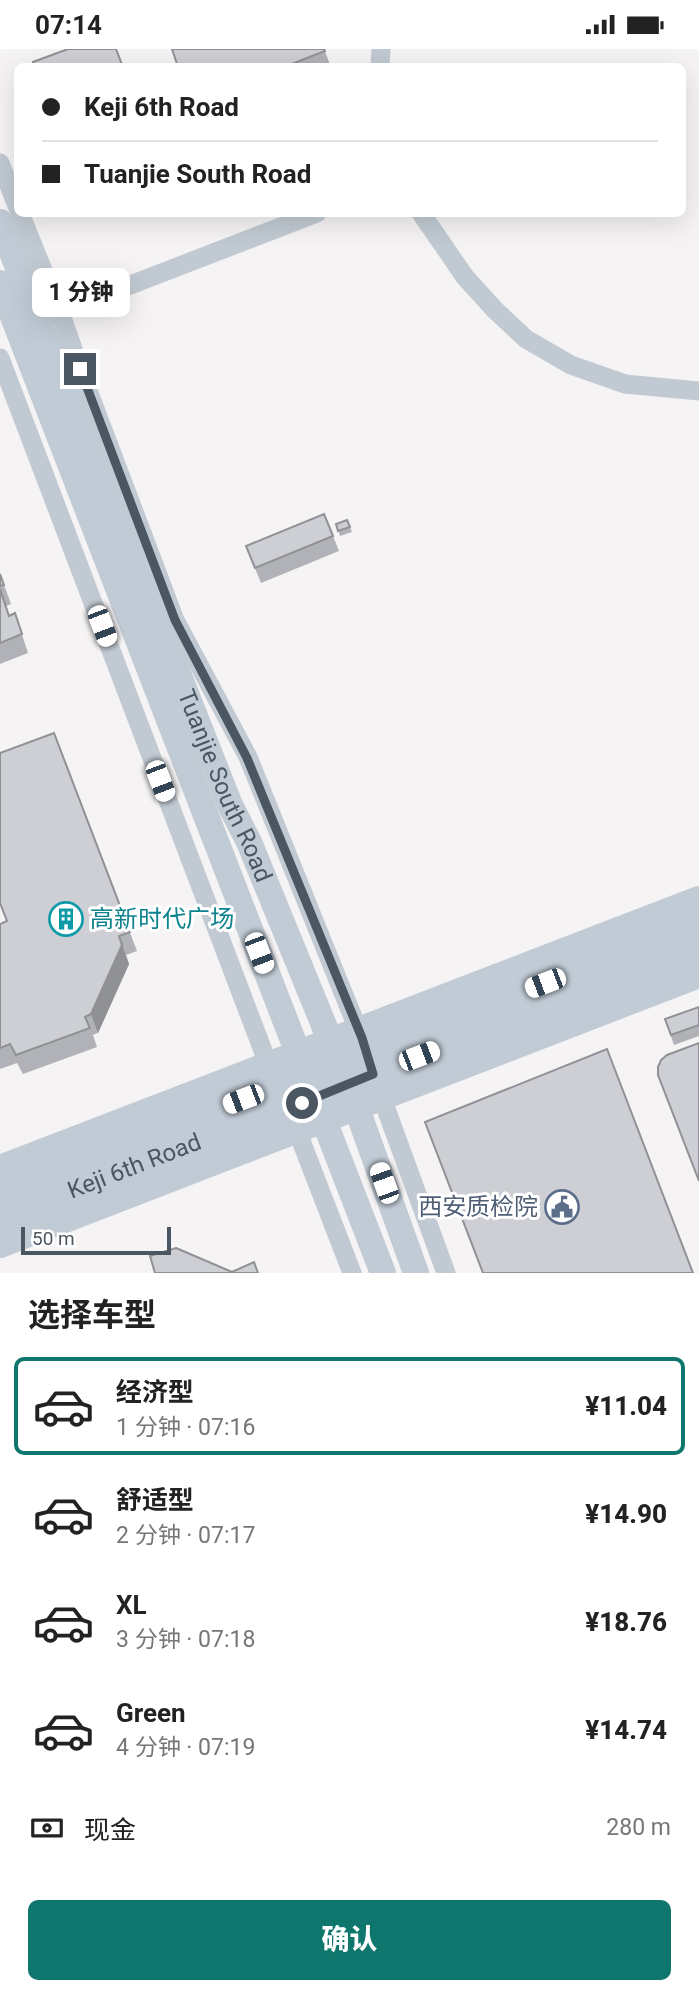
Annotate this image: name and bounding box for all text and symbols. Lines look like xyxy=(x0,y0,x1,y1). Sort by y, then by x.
text: 07:14 xyxy=(35,10,102,40)
text: Keji 6th Road xyxy=(84,92,239,122)
text: Tuanjie South Road xyxy=(84,159,311,189)
callout: 1 分钟 xyxy=(31,267,129,317)
text: 1 分钟 xyxy=(49,279,114,306)
route end xyxy=(64,353,96,385)
car xyxy=(85,603,120,649)
street label: Tuanjie South Road xyxy=(172,686,278,886)
car xyxy=(143,758,178,804)
building icon: 高新时代广场 xyxy=(47,900,85,938)
place label: 高新时代广场 xyxy=(90,905,234,933)
car xyxy=(242,930,277,976)
car xyxy=(522,966,569,1000)
car xyxy=(396,1039,443,1073)
car xyxy=(220,1082,267,1116)
route start xyxy=(286,1087,318,1119)
street label: Keji 6th Road xyxy=(64,1128,205,1205)
car xyxy=(367,1160,402,1206)
public building icon: 西安质检院 xyxy=(543,1188,581,1226)
place label: 西安质检院 xyxy=(418,1193,538,1221)
scale bar xyxy=(21,1224,172,1256)
text: 50 m xyxy=(32,1227,75,1250)
text: 选择车型 xyxy=(28,1296,156,1334)
icon: car xyxy=(32,1375,95,1438)
text: 经济型 xyxy=(116,1377,194,1407)
text: ¥11.04 xyxy=(585,1391,667,1421)
text: 1 分钟 · 07:16 xyxy=(116,1414,255,1441)
icon: car xyxy=(32,1483,95,1546)
text: 舒适型 xyxy=(116,1485,194,1515)
text: ¥14.90 xyxy=(585,1499,667,1529)
text: 2 分钟 · 07:17 xyxy=(116,1522,255,1549)
text: XL xyxy=(116,1590,147,1620)
icon: car xyxy=(32,1591,95,1654)
text: ¥18.76 xyxy=(585,1607,667,1637)
text: 3 分钟 · 07:18 xyxy=(116,1626,255,1653)
text: Green xyxy=(116,1698,186,1728)
icon: car xyxy=(32,1699,95,1762)
text: ¥14.74 xyxy=(585,1715,667,1745)
text: 4 分钟 · 07:19 xyxy=(116,1734,255,1761)
icon: cash xyxy=(28,1809,66,1847)
text: 280 m xyxy=(606,1814,671,1841)
text: 现金 xyxy=(84,1815,136,1845)
button: 确认 xyxy=(28,1900,671,1980)

